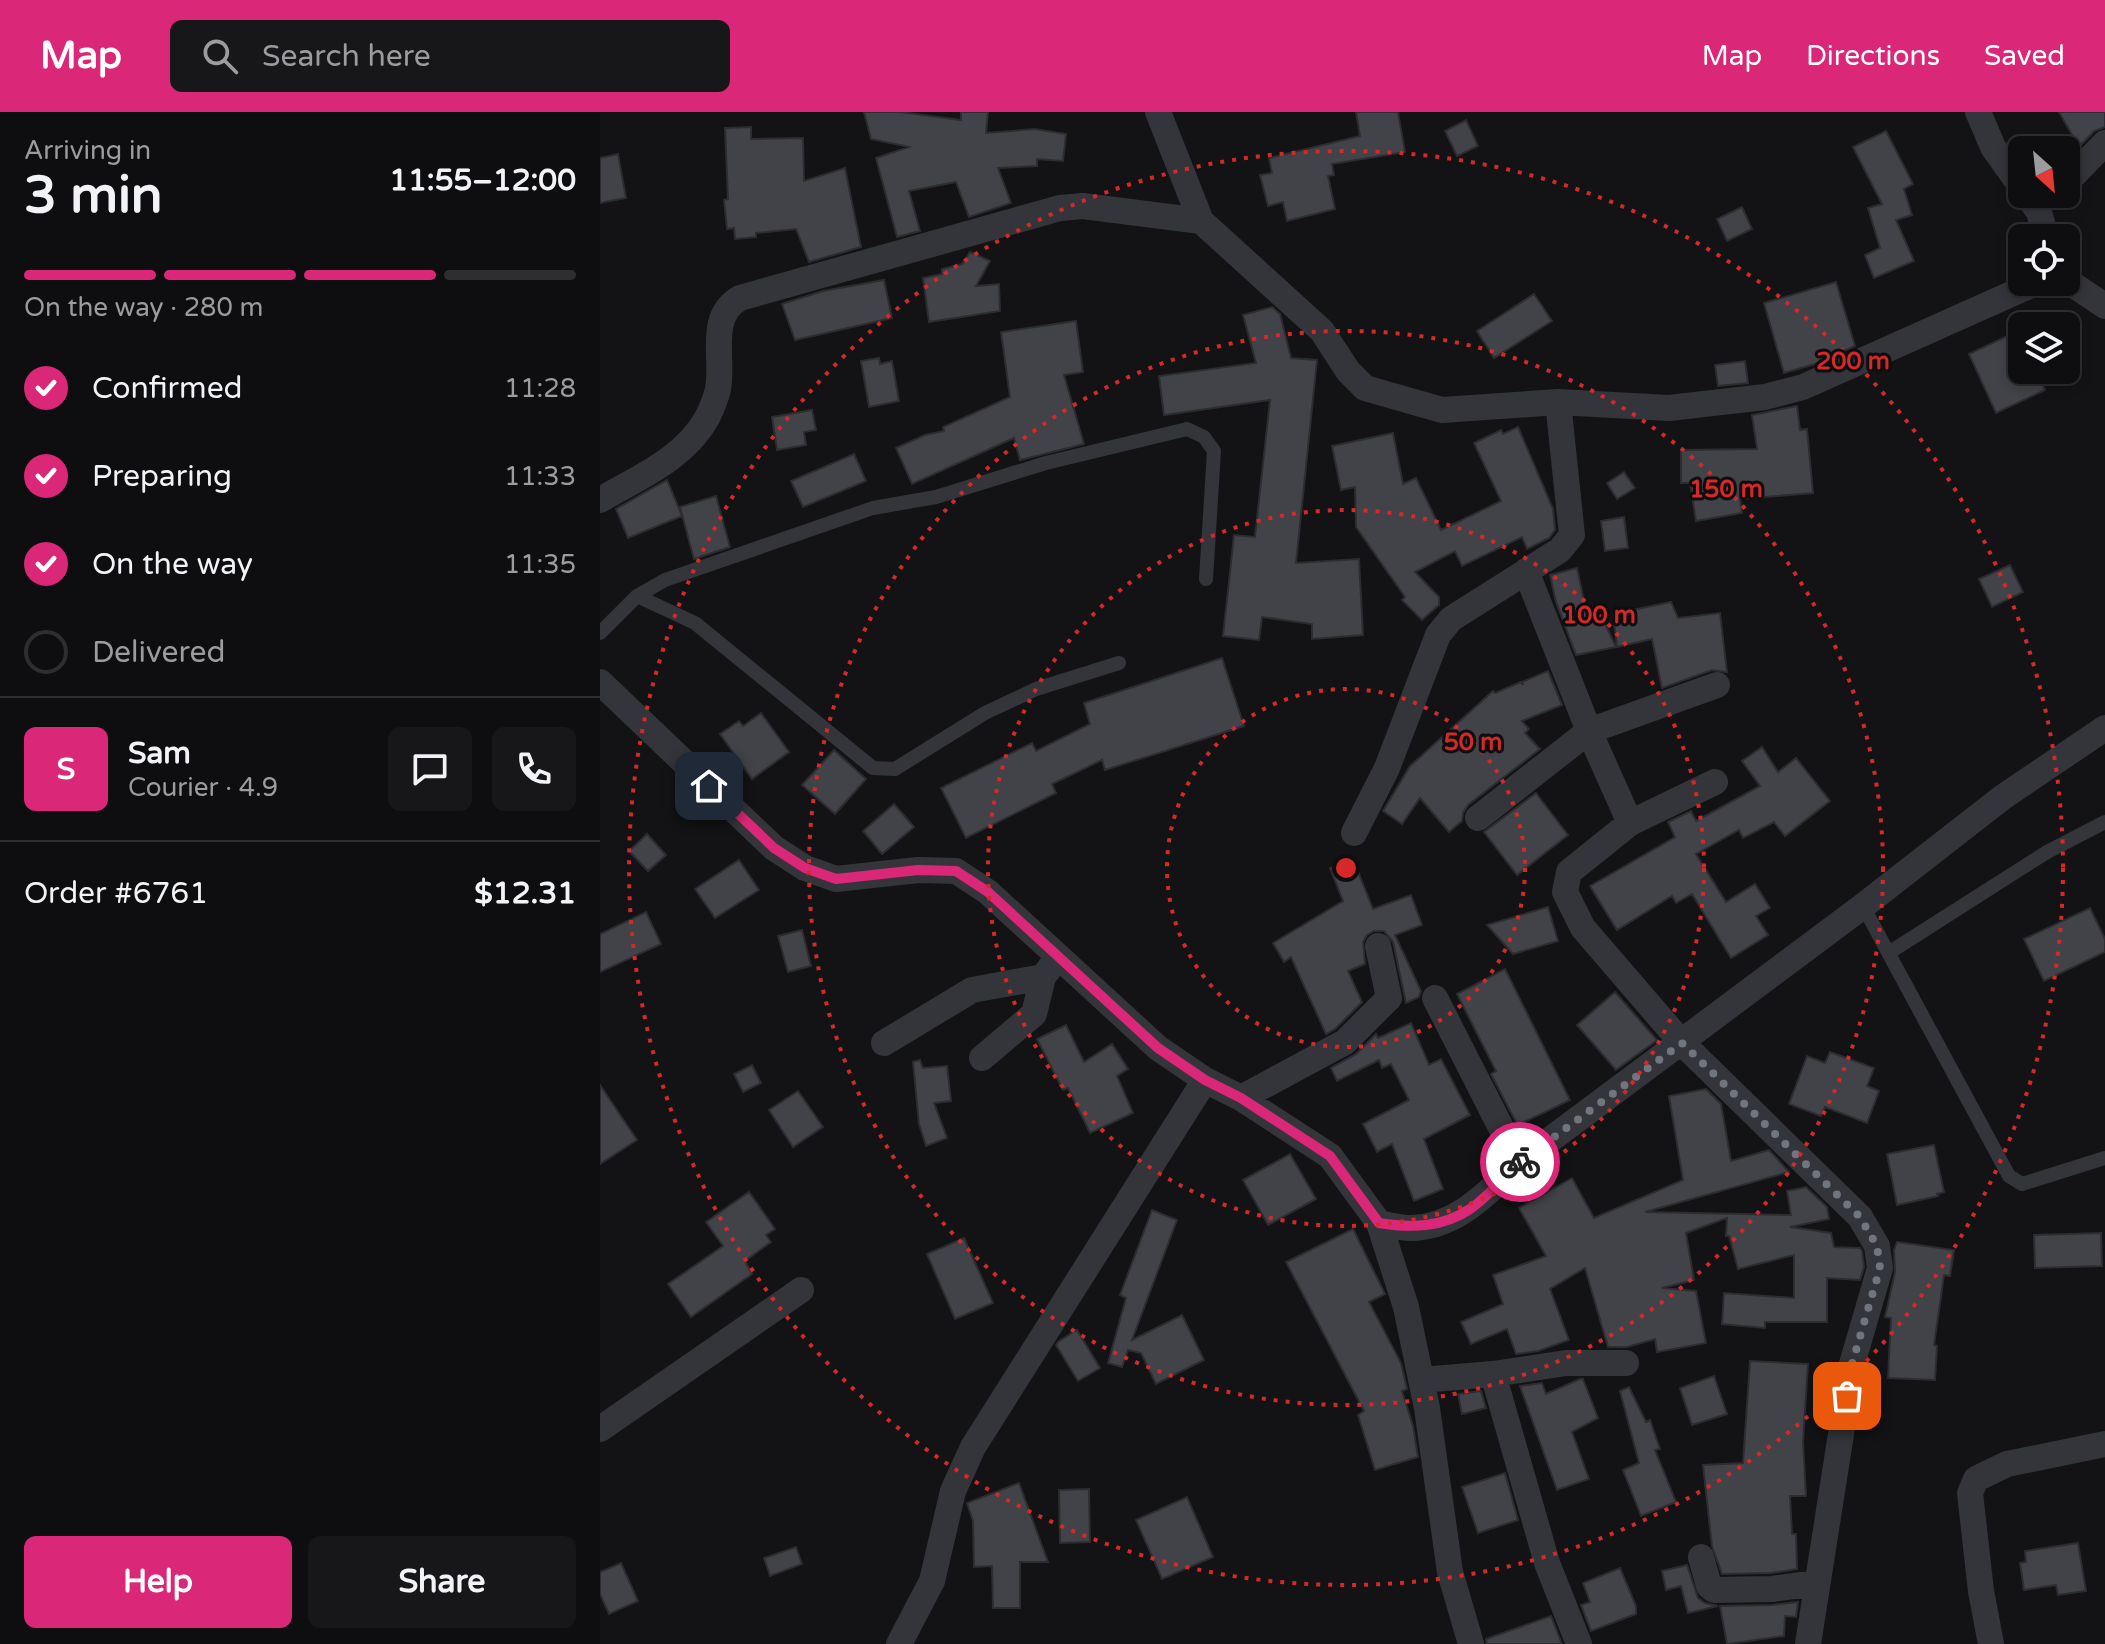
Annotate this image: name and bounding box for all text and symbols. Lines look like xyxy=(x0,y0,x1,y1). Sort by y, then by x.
search box xyxy=(170,20,730,92)
text: Map xyxy=(40,33,122,79)
icon: search xyxy=(198,34,242,78)
text: Search here xyxy=(262,38,431,75)
text: Map xyxy=(1702,39,1762,73)
text: Directions xyxy=(1806,39,1940,73)
text: Saved xyxy=(1984,39,2065,73)
text: Arriving in xyxy=(24,135,151,166)
north arrow xyxy=(2008,136,2080,208)
map controls xyxy=(2008,136,2080,384)
text: 11:55–12:00 xyxy=(389,162,576,199)
text: 3 min xyxy=(24,164,163,227)
button: locate xyxy=(2008,224,2080,296)
text: On the way · 280 m xyxy=(24,292,263,323)
button: layers xyxy=(2008,312,2080,384)
text: 200 m xyxy=(1816,347,1890,376)
icon: check xyxy=(24,366,68,410)
text: Confirmed xyxy=(92,370,243,407)
text: 11:28 xyxy=(504,373,576,404)
icon: check xyxy=(24,454,68,498)
text: Preparing xyxy=(92,458,232,495)
text: 11:33 xyxy=(504,461,576,492)
text: 150 m xyxy=(1689,475,1763,504)
icon: check xyxy=(24,542,68,586)
text: On the way xyxy=(92,546,253,583)
text: 11:35 xyxy=(504,549,576,580)
text: 100 m xyxy=(1562,601,1636,630)
text: Delivered xyxy=(92,634,226,671)
button: chat xyxy=(388,727,472,811)
button: phone xyxy=(492,727,576,811)
text: 50 m xyxy=(1444,728,1502,757)
text: Sam xyxy=(128,735,191,772)
text: S xyxy=(57,751,75,788)
pin xyxy=(675,752,743,820)
icon: home xyxy=(687,764,731,808)
text: Courier · 4.9 xyxy=(128,772,278,803)
centre of rings xyxy=(1332,854,1360,882)
text: Order #6761 xyxy=(24,875,208,912)
text: $12.31 xyxy=(474,875,576,912)
courier xyxy=(1480,1122,1560,1202)
icon: bike xyxy=(1498,1140,1542,1184)
pin xyxy=(1813,1362,1881,1430)
icon: bag xyxy=(1825,1374,1869,1418)
button: Help xyxy=(24,1536,292,1628)
button: Share xyxy=(308,1536,576,1628)

